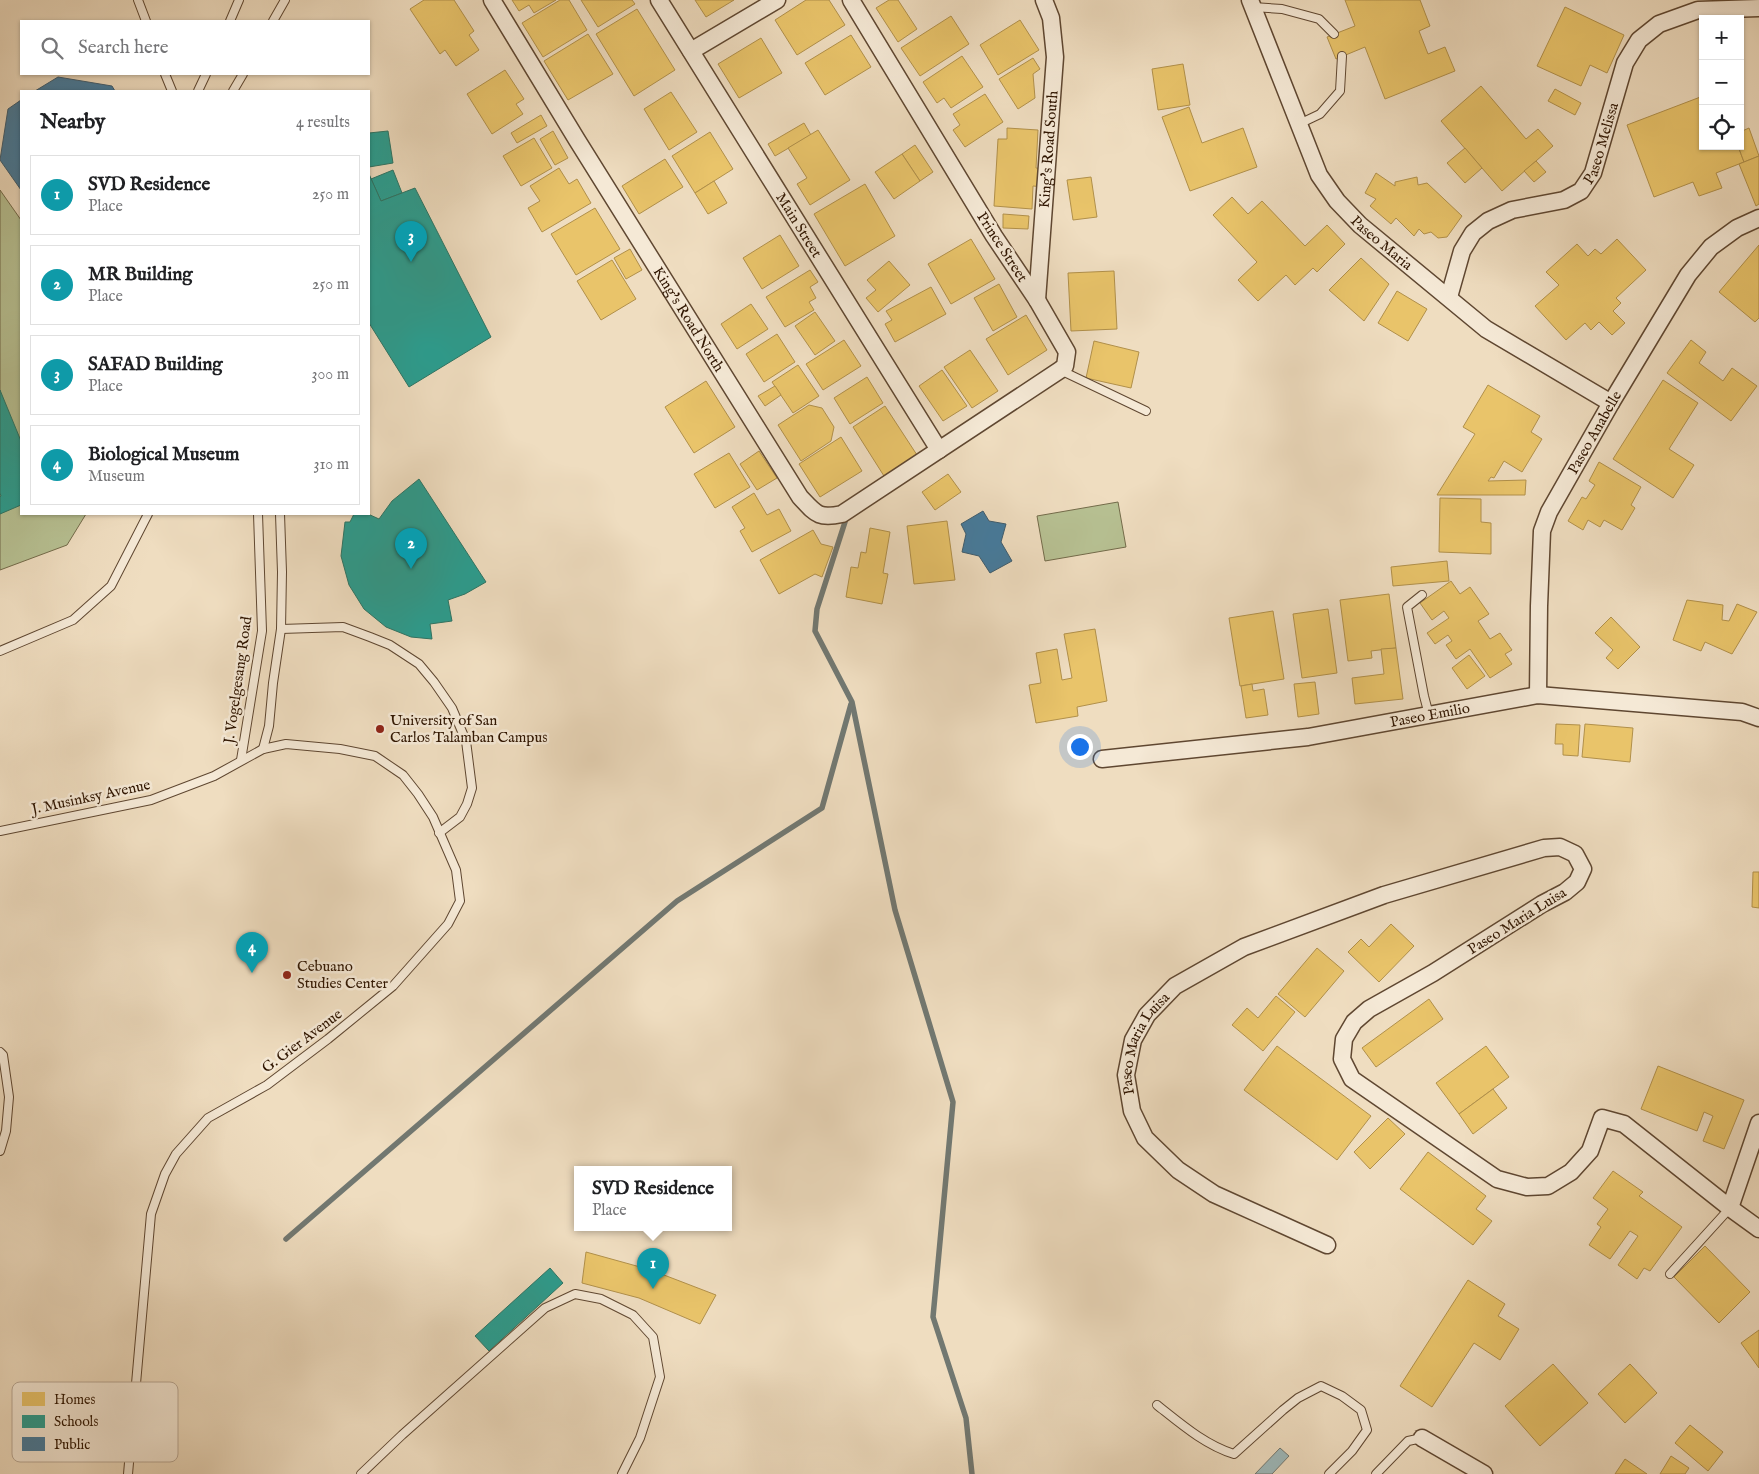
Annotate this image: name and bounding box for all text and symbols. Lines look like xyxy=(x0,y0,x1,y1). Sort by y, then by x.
map controls xyxy=(1699,15,1744,150)
button: + xyxy=(1699,15,1744,60)
search box xyxy=(20,20,370,75)
icon: search xyxy=(38,34,66,62)
text: Search here xyxy=(78,36,169,60)
button: − xyxy=(1699,60,1744,105)
street label: King's Road South xyxy=(1034,90,1062,209)
street label: Paseo Melissa xyxy=(1579,100,1623,188)
button: locate xyxy=(1699,105,1744,150)
text: Nearby xyxy=(40,109,105,136)
text: 4 results xyxy=(296,113,350,133)
text: SVD Residence xyxy=(88,173,210,197)
text: 1 xyxy=(54,185,60,205)
text: 250 m xyxy=(312,185,349,205)
street label: Main Street xyxy=(772,189,826,261)
text: Place xyxy=(88,197,123,217)
street label: Prince Street xyxy=(972,208,1032,286)
street label: Paseo Maria xyxy=(1347,212,1417,274)
pin: 3 xyxy=(395,221,427,262)
text: MR Building xyxy=(88,263,193,287)
street label: King's Road North xyxy=(649,263,729,375)
text: 2 xyxy=(53,275,61,295)
text: 250 m xyxy=(312,275,349,295)
text: Place xyxy=(88,287,123,307)
text: SAFAD Building xyxy=(88,353,223,377)
text: 3 xyxy=(54,365,60,385)
text: 300 m xyxy=(311,365,349,385)
text: Place xyxy=(88,377,123,397)
street label: Paseo Anabelle xyxy=(1563,387,1626,478)
text: Biological Museum xyxy=(88,443,240,467)
text: 4 xyxy=(53,455,61,475)
text: 310 m xyxy=(313,455,349,475)
text: Museum xyxy=(88,467,145,487)
pin: 2 xyxy=(395,528,427,569)
street label: J. Vogelgesang Road xyxy=(219,614,256,747)
street label: Paseo Emilio xyxy=(1388,698,1471,731)
place label: University of San Carlos Talamban Campus xyxy=(390,711,547,747)
marker: University of San Carlos Talamban Campus xyxy=(374,723,386,735)
your location xyxy=(1067,734,1093,760)
street label: J. Musinksy Avenue xyxy=(28,775,152,819)
street label: Paseo Maria Luisa xyxy=(1464,883,1570,959)
pin: 4 xyxy=(236,932,268,973)
place label: Cebuano Studies Center xyxy=(297,957,389,993)
marker: Cebuano Studies Center xyxy=(281,969,293,981)
street label: Paseo Maria Luisa xyxy=(1117,988,1174,1096)
street label: G. Gier Avenue xyxy=(258,1005,346,1077)
popup xyxy=(574,1166,732,1231)
text: SVD Residence xyxy=(592,1177,714,1201)
text: Place xyxy=(592,1201,627,1221)
pin: 1 xyxy=(637,1248,669,1289)
legend xyxy=(12,1382,178,1462)
text: Homes xyxy=(54,1391,96,1409)
text: Schools xyxy=(54,1413,98,1431)
text: Public xyxy=(54,1436,90,1454)

